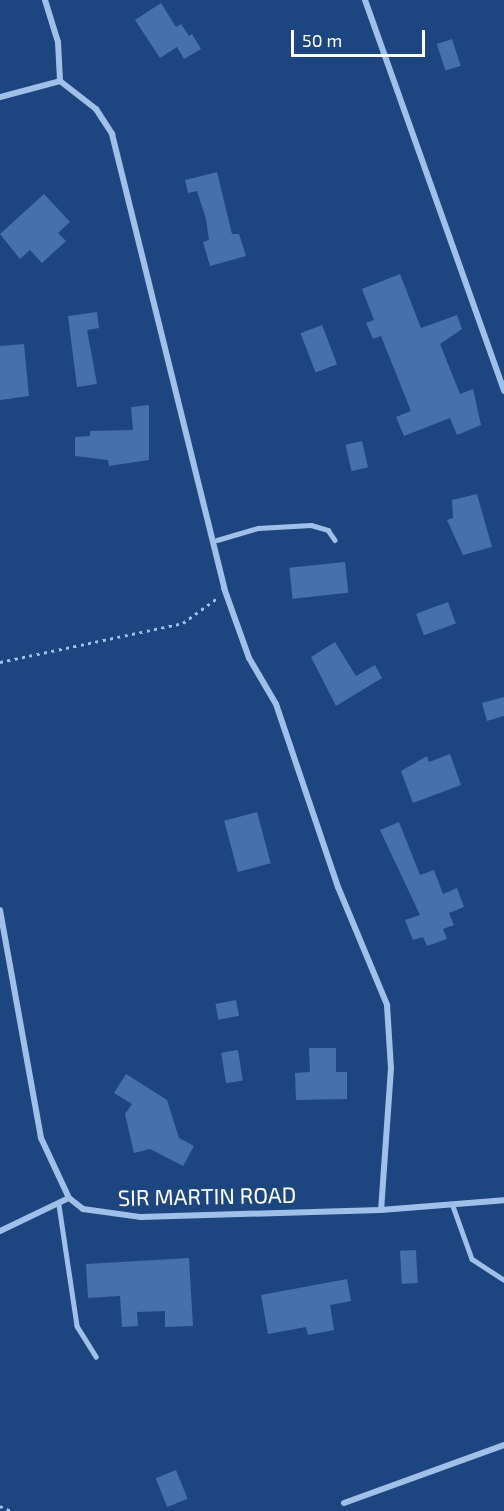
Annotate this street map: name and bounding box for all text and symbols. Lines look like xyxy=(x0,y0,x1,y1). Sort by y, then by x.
scale bar xyxy=(294,18,428,56)
text: 50 m xyxy=(302,29,342,51)
street label: SIR MARTIN ROAD xyxy=(118,1181,296,1211)

